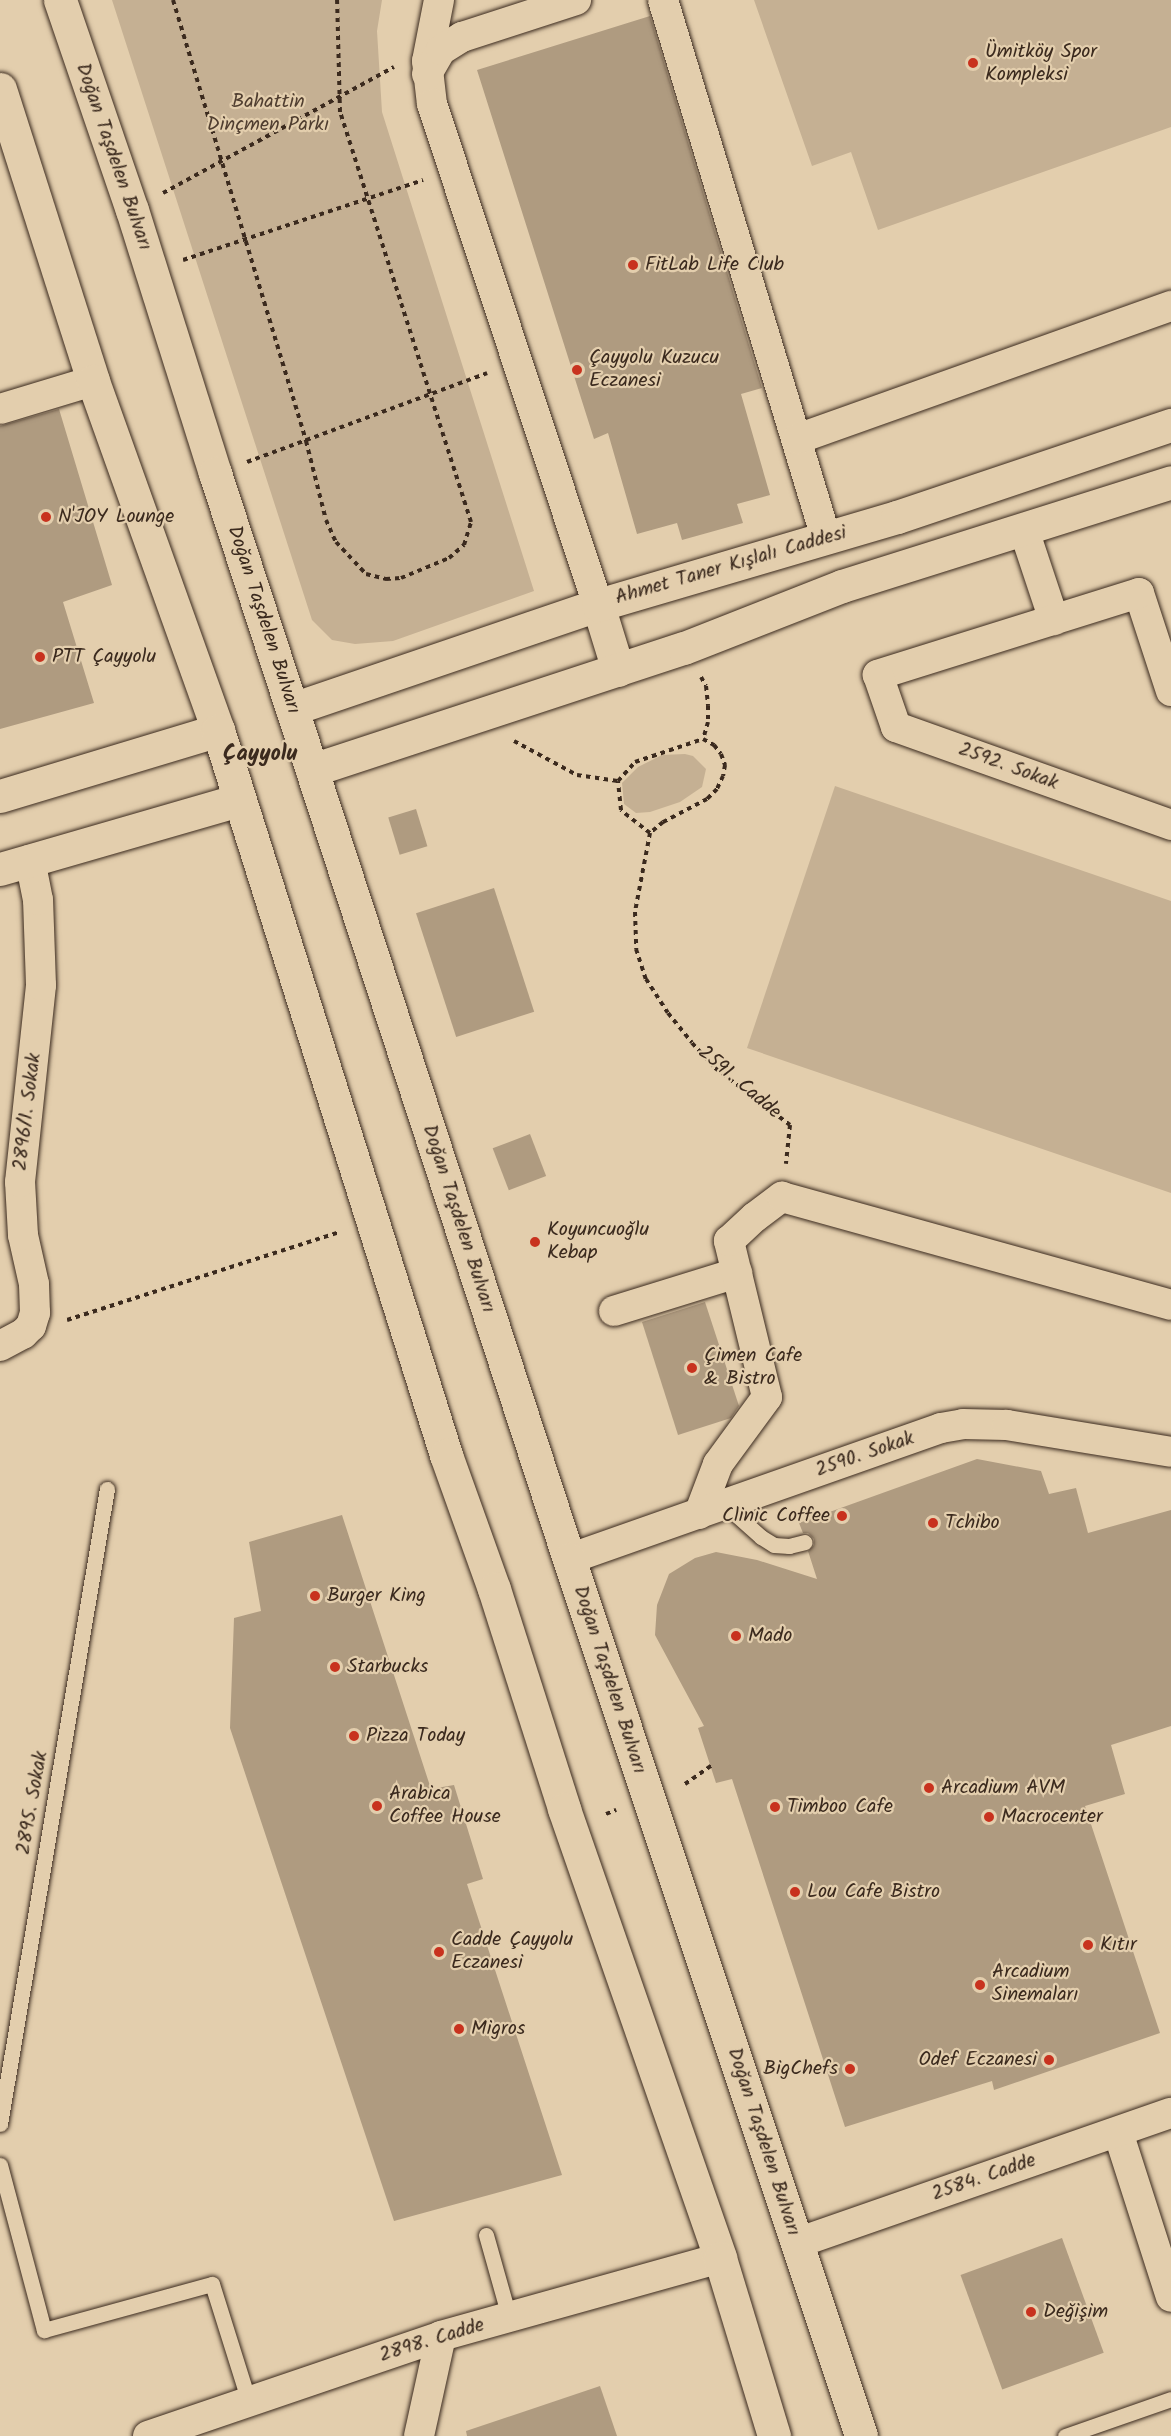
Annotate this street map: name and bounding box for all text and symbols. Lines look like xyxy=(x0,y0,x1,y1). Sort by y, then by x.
place label: Ümitköy Spor Kompleksi xyxy=(985,40,1097,87)
marker: Ümitköy Spor Kompleksi xyxy=(966,56,980,70)
street label: Doğan Taşdelen Bulvarı xyxy=(70,60,156,254)
park label: Bahattin Dinçmen Parkı xyxy=(207,90,329,137)
place label: FitLab Life Club xyxy=(645,253,784,277)
marker: FitLab Life Club xyxy=(626,258,640,272)
place label: Çayyolu Kuzucu Eczanesi xyxy=(589,346,719,393)
marker: Çayyolu Kuzucu Eczanesi xyxy=(570,363,584,377)
place label: N'JOY Lounge xyxy=(58,505,174,529)
marker: N'JOY Lounge xyxy=(39,510,53,524)
street label: Ahmet Taner Kışlalı Caddesi xyxy=(613,521,849,611)
street label: Doğan Taşdelen Bulvarı xyxy=(221,523,305,717)
place label: PTT Çayyolu xyxy=(52,645,156,669)
marker: PTT Çayyolu xyxy=(33,650,47,664)
street label: 2592. Sokak xyxy=(955,738,1061,796)
district label: Çayyolu xyxy=(223,742,297,768)
street label: 2591. Cadde xyxy=(692,1041,786,1125)
street label: 2896/1. Sokak xyxy=(9,1052,47,1172)
street label: Doğan Taşdelen Bulvarı xyxy=(416,1122,500,1316)
place label: Koyuncuoğlu Kebap xyxy=(547,1218,649,1265)
marker: Koyuncuoğlu Kebap xyxy=(528,1235,542,1249)
place label: Çimen Cafe & Bistro xyxy=(704,1344,802,1391)
marker: Çimen Cafe & Bistro xyxy=(685,1361,699,1375)
street label: 2590. Sokak xyxy=(813,1427,917,1483)
place label: Clinic Coffee xyxy=(722,1504,830,1528)
marker: Clinic Coffee xyxy=(835,1509,849,1523)
place label: Tchibo xyxy=(945,1511,1000,1535)
marker: Tchibo xyxy=(926,1516,940,1530)
street label: Doğan Taşdelen Bulvarı xyxy=(567,1583,651,1777)
place label: Burger King xyxy=(327,1584,426,1608)
marker: Burger King xyxy=(308,1589,322,1603)
place label: Mado xyxy=(748,1624,792,1648)
marker: Mado xyxy=(729,1629,743,1643)
place label: Starbucks xyxy=(347,1655,428,1679)
marker: Starbucks xyxy=(328,1660,342,1674)
place label: Pizza Today xyxy=(366,1724,465,1748)
marker: Pizza Today xyxy=(347,1729,361,1743)
street label: 2895. Sokak xyxy=(12,1749,54,1857)
place label: Arcadium AVM xyxy=(941,1776,1065,1800)
marker: Arcadium AVM xyxy=(922,1781,936,1795)
place label: Arabica Coffee House xyxy=(389,1782,501,1829)
place label: Timboo Cafe xyxy=(787,1795,893,1819)
marker: Arabica Coffee House xyxy=(370,1799,384,1813)
marker: Timboo Cafe xyxy=(768,1800,782,1814)
place label: Macrocenter xyxy=(1001,1805,1103,1829)
marker: Macrocenter xyxy=(982,1810,996,1824)
place label: Lou Cafe Bistro xyxy=(807,1880,940,1904)
marker: Lou Cafe Bistro xyxy=(788,1885,802,1899)
place label: Cadde Çayyolu Eczanesi xyxy=(451,1928,573,1975)
place label: Kıtır xyxy=(1100,1933,1137,1957)
marker: Kıtır xyxy=(1081,1938,1095,1952)
marker: Cadde Çayyolu Eczanesi xyxy=(432,1945,446,1959)
place label: Arcadium Sinemaları xyxy=(992,1961,1078,2008)
marker: Arcadium Sinemaları xyxy=(973,1978,987,1992)
place label: Migros xyxy=(471,2017,525,2041)
marker: Migros xyxy=(452,2022,466,2036)
street label: Doğan Taşdelen Bulvarı xyxy=(721,2045,805,2239)
place label: Odef Eczanesi xyxy=(919,2048,1037,2072)
marker: Odef Eczanesi xyxy=(1042,2053,1056,2067)
place label: BigChefs xyxy=(763,2057,838,2081)
marker: BigChefs xyxy=(843,2062,857,2076)
street label: 2584. Cadde xyxy=(929,2149,1039,2207)
place label: Değişim xyxy=(1043,2300,1108,2324)
marker: Değişim xyxy=(1024,2305,1038,2319)
street label: 2898. Cadde xyxy=(377,2314,487,2368)

